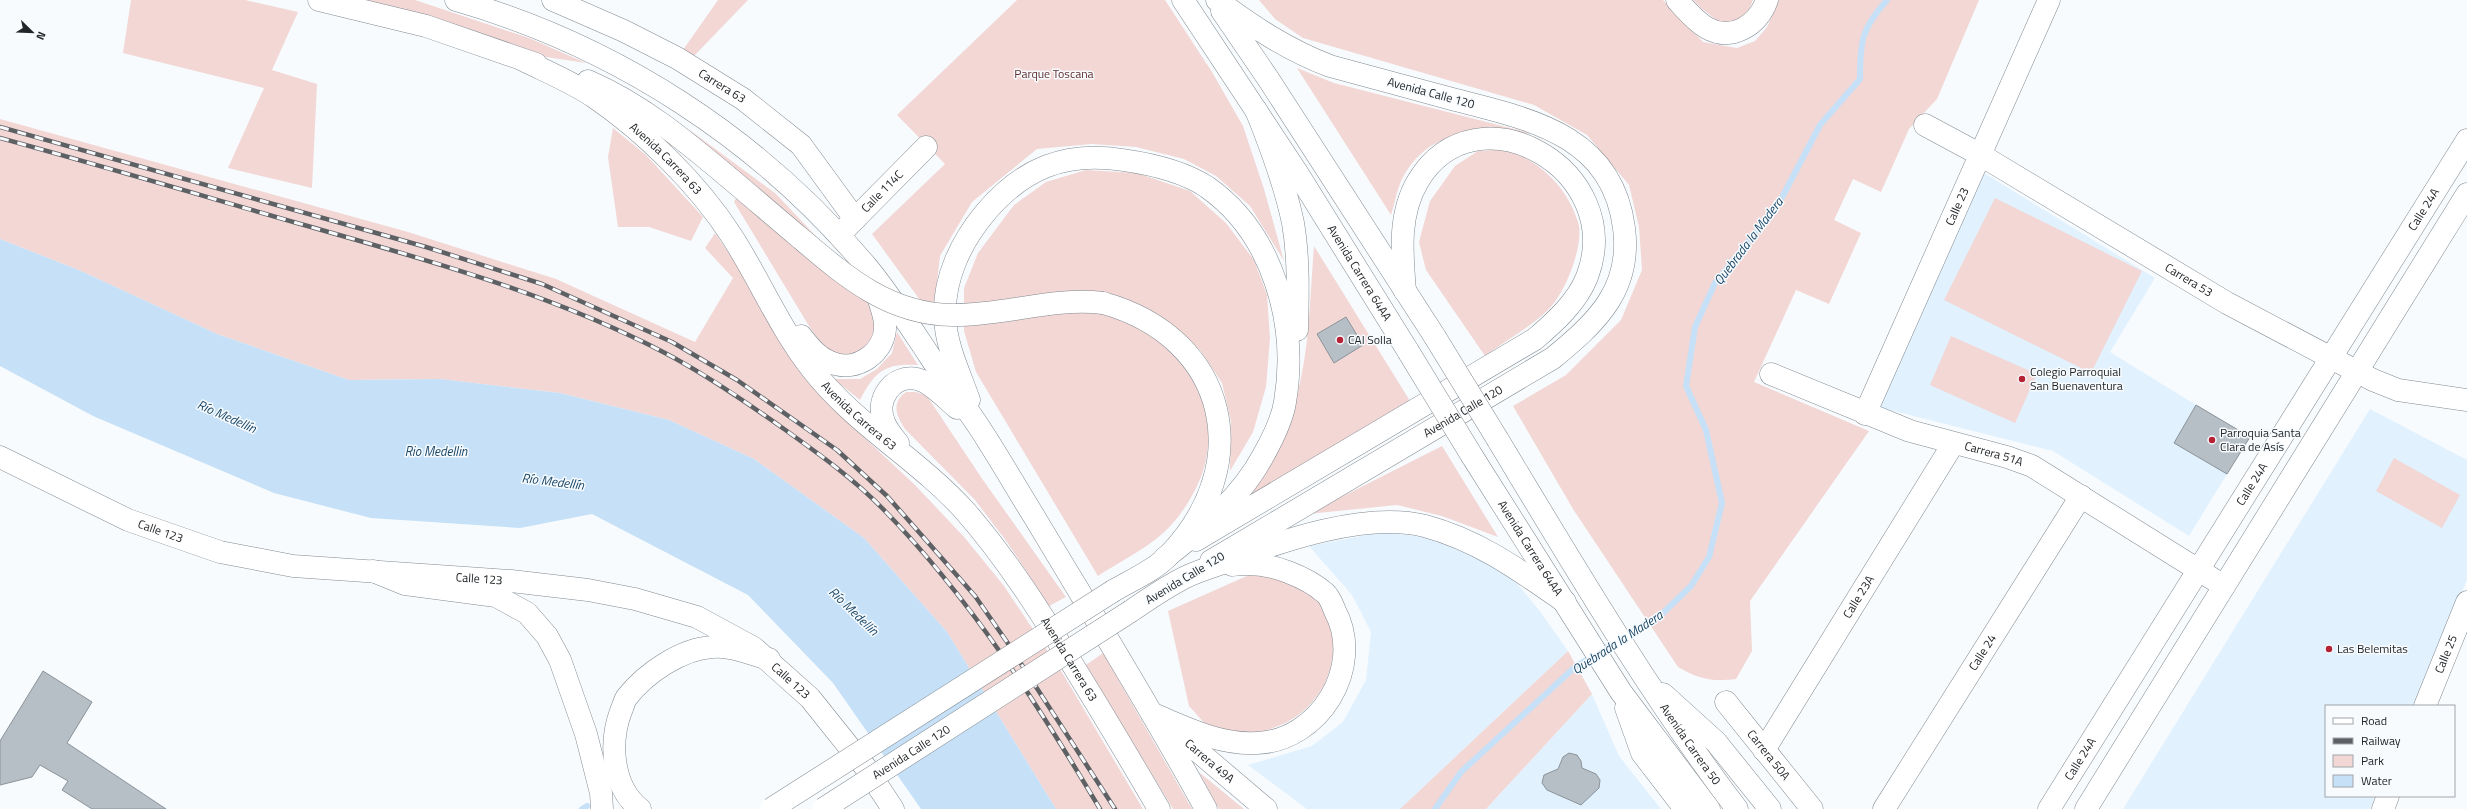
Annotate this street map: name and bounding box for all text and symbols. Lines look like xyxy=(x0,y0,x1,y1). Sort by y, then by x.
north arrow xyxy=(12,12,52,52)
text: N xyxy=(32,29,50,43)
street label: Carrera 63 xyxy=(695,63,750,108)
park label: Parque Toscana xyxy=(1014,64,1094,83)
street label: Avenida Calle 120 xyxy=(1385,72,1477,113)
street label: Avenida Carrera 63 xyxy=(626,118,707,199)
street label: Calle 114C xyxy=(856,165,908,217)
street label: Calle 23 xyxy=(1940,184,1974,229)
street label: Calle 24A xyxy=(2403,184,2444,234)
water label: Quebrada la Madera xyxy=(1708,192,1789,289)
street label: Avenida Carrera 64AA xyxy=(1323,221,1397,324)
street label: Carrera 53 xyxy=(2161,258,2217,301)
place label: CAI Solla xyxy=(1348,330,1392,349)
marker: CAI Solla xyxy=(1335,335,1345,345)
place label: Colegio Parroquial San Buenaventura xyxy=(2030,362,2123,395)
marker: Colegio Parroquial San Buenaventura xyxy=(2017,374,2027,384)
street label: Avenida Carrera 63 xyxy=(817,377,901,455)
street label: Avenida Calle 120 xyxy=(1419,380,1506,442)
water label: Río Medellín xyxy=(194,394,260,438)
place label: Parroquia Santa Clara de Asís xyxy=(2220,423,2301,456)
marker: Parroquia Santa Clara de Asís xyxy=(2207,435,2217,445)
street label: Carrera 51A xyxy=(1962,436,2026,471)
water label: Rio Medellin xyxy=(405,441,468,461)
street label: Calle 24A xyxy=(2231,459,2272,509)
water label: Río Medellín xyxy=(521,467,586,495)
street label: Avenida Carrera 64AA xyxy=(1493,496,1568,600)
street label: Calle 123 xyxy=(135,514,186,548)
street label: Avenida Calle 120 xyxy=(1141,546,1228,609)
street label: Calle 123 xyxy=(455,567,503,589)
street label: Calle 23A xyxy=(1838,571,1879,622)
water label: Río Medellín xyxy=(825,582,884,640)
water label: Quebrada la Madera xyxy=(1567,604,1668,679)
street label: Avenida Carrera 63 xyxy=(1036,613,1103,705)
street label: Calle 24 xyxy=(1963,630,2001,674)
street label: Calle 25 xyxy=(2429,631,2462,676)
place label: Las Belemitas xyxy=(2337,639,2408,658)
marker: Las Belemitas xyxy=(2324,644,2334,654)
street label: Calle 123 xyxy=(767,658,815,703)
street label: Avenida Carrera 50 xyxy=(1655,699,1726,789)
legend xyxy=(2325,705,2455,797)
text: Road xyxy=(2361,711,2387,730)
street label: Avenida Calle 120 xyxy=(868,719,954,784)
street label: Carrera 50A xyxy=(1743,725,1795,784)
text: Railway xyxy=(2361,731,2401,750)
street label: Carrera 49A xyxy=(1181,734,1239,787)
street label: Calle 24A xyxy=(2059,734,2100,784)
text: Park xyxy=(2361,751,2384,770)
text: Water xyxy=(2361,771,2392,790)

